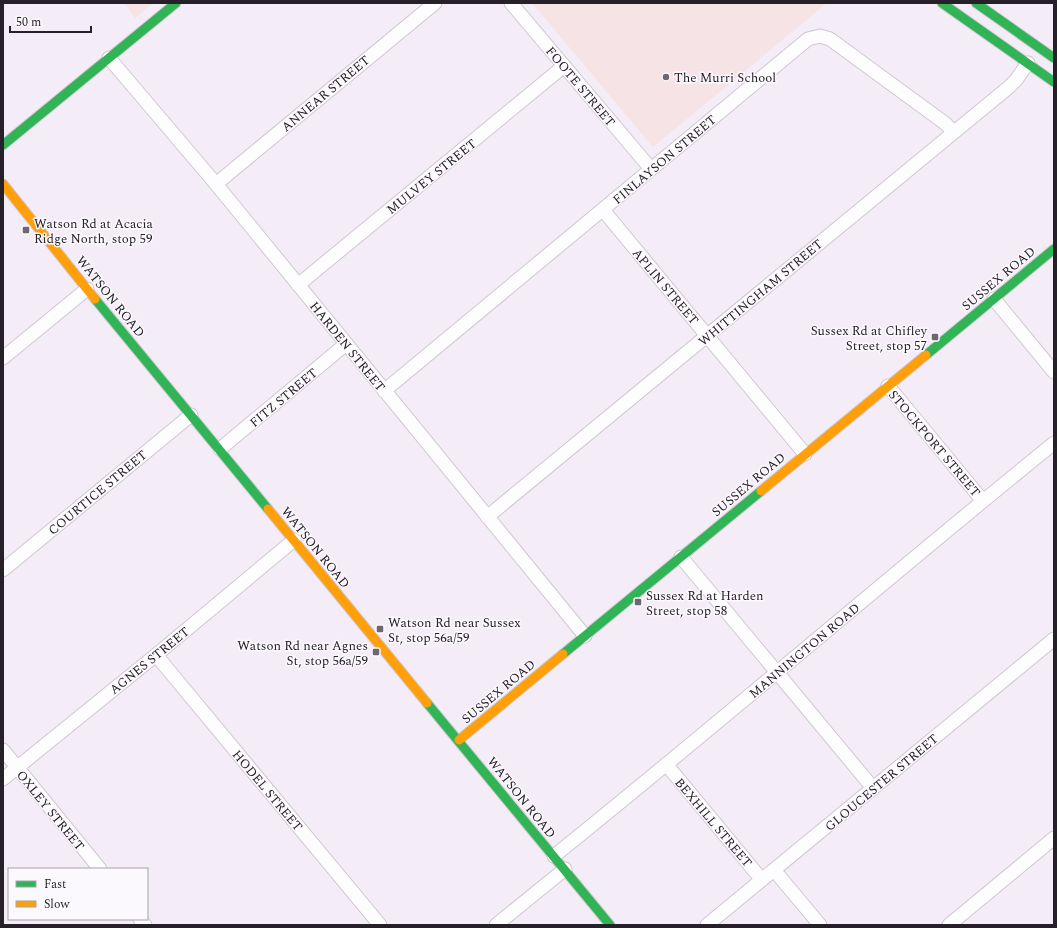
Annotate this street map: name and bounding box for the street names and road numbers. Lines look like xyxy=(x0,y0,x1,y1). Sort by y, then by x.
street label: FOOTE STREET xyxy=(541,42,620,131)
street label: ANNEAR STREET xyxy=(277,51,374,137)
street label: FINLAYSON STREET xyxy=(608,110,721,209)
street label: MULVEY STREET xyxy=(382,134,481,219)
street label: WHITTINGHAM STREET xyxy=(694,234,828,351)
street label: SUSSEX ROAD xyxy=(957,242,1040,316)
street label: APLIN STREET xyxy=(627,244,704,330)
street label: WATSON ROAD xyxy=(71,252,149,342)
street label: HARDEN STREET xyxy=(305,297,390,396)
street label: FITZ STREET xyxy=(245,363,322,432)
street label: STOCKPORT STREET xyxy=(883,386,985,502)
street label: COURTICE STREET xyxy=(44,445,152,540)
street label: SUSSEX ROAD xyxy=(707,448,790,522)
street label: WATSON ROAD xyxy=(276,503,354,593)
street label: MANNINGTON ROAD xyxy=(745,598,865,703)
street label: AGNES STREET xyxy=(105,622,194,699)
street label: SUSSEX ROAD xyxy=(457,655,540,729)
street label: GLOUCESTER STREET xyxy=(821,729,943,836)
street label: HODEL STREET xyxy=(227,746,308,836)
street label: WATSON ROAD xyxy=(482,753,560,843)
street label: OXLEY STREET xyxy=(11,766,89,855)
street label: BEXHILL STREET xyxy=(670,773,757,872)

